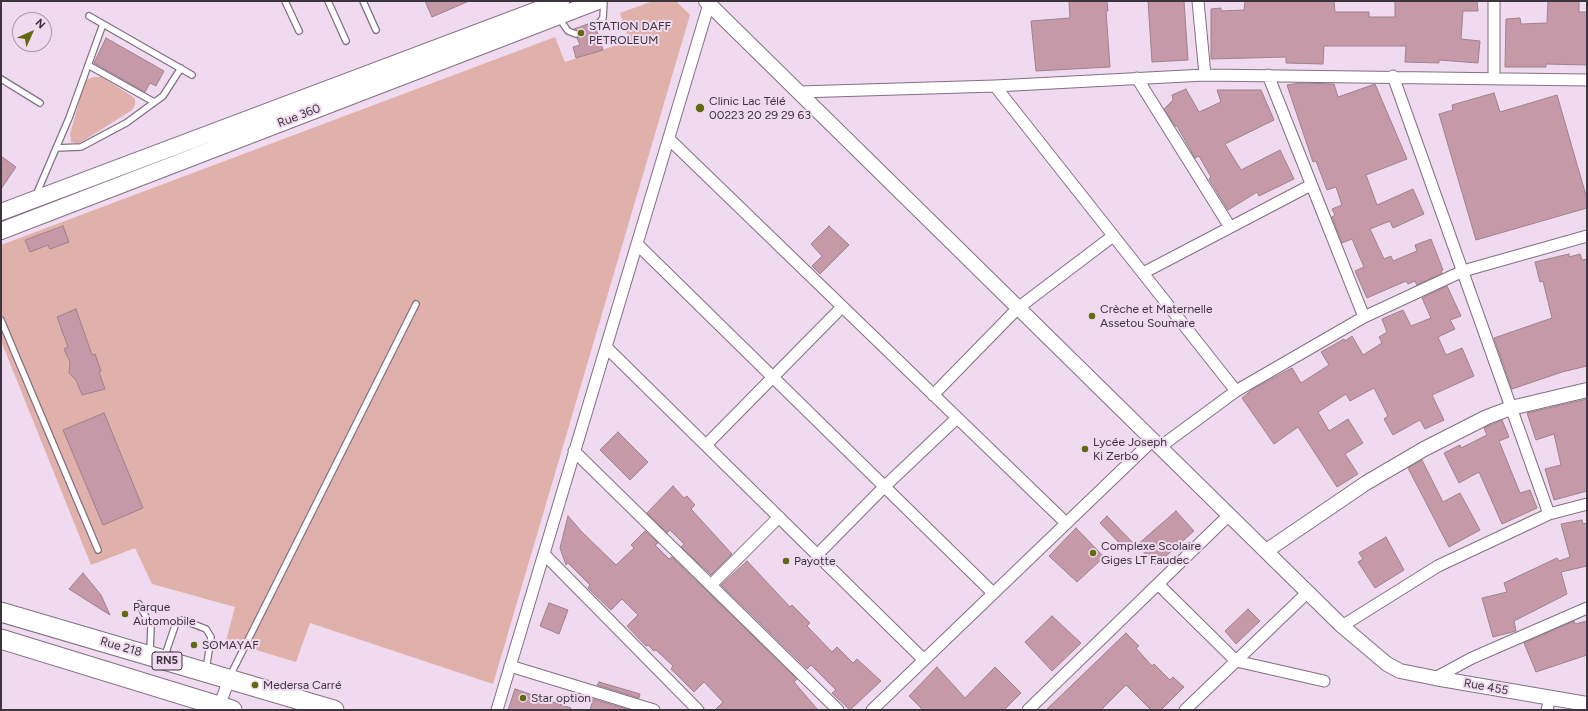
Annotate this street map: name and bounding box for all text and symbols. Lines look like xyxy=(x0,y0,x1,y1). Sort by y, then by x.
north arrow xyxy=(12,12,52,52)
text: N xyxy=(33,16,48,31)
place label: STATION DAFF PETROLEUM xyxy=(589,19,671,47)
marker: STATION DAFF PETROLEUM xyxy=(576,28,586,38)
place label: Clinic Lac Télé 00223 20 29 29 63 xyxy=(709,94,811,122)
street label: Rue 360 xyxy=(276,101,322,131)
marker: Clinic Lac Télé 00223 20 29 29 63 xyxy=(694,102,706,114)
place label: Crèche et Maternelle Assetou Soumare xyxy=(1100,302,1212,330)
marker: Crèche et Maternelle Assetou Soumare xyxy=(1087,311,1097,321)
place label: Lycée Joseph Ki Zerbo xyxy=(1093,435,1167,463)
marker: Lycée Joseph Ki Zerbo xyxy=(1080,444,1090,454)
place label: Complexe Scolaire Giges LT Faudec xyxy=(1101,539,1201,567)
marker: Complexe Scolaire Giges LT Faudec xyxy=(1088,548,1098,558)
place label: Payotte xyxy=(794,554,836,568)
marker: Payotte xyxy=(781,556,791,566)
place label: Parque Automobile xyxy=(133,600,195,628)
marker: Parque Automobile xyxy=(120,609,130,619)
street label: Rue 218 xyxy=(98,634,144,660)
place label: SOMAYAF xyxy=(202,638,259,652)
marker: SOMAYAF xyxy=(189,640,199,650)
road number: RN5 xyxy=(152,652,182,670)
street label: Rue 455 xyxy=(1463,676,1509,698)
place label: Medersa Carré xyxy=(263,678,341,692)
marker: Medersa Carré xyxy=(250,680,260,690)
place label: Star option xyxy=(531,691,591,705)
marker: Star option xyxy=(518,693,528,703)

